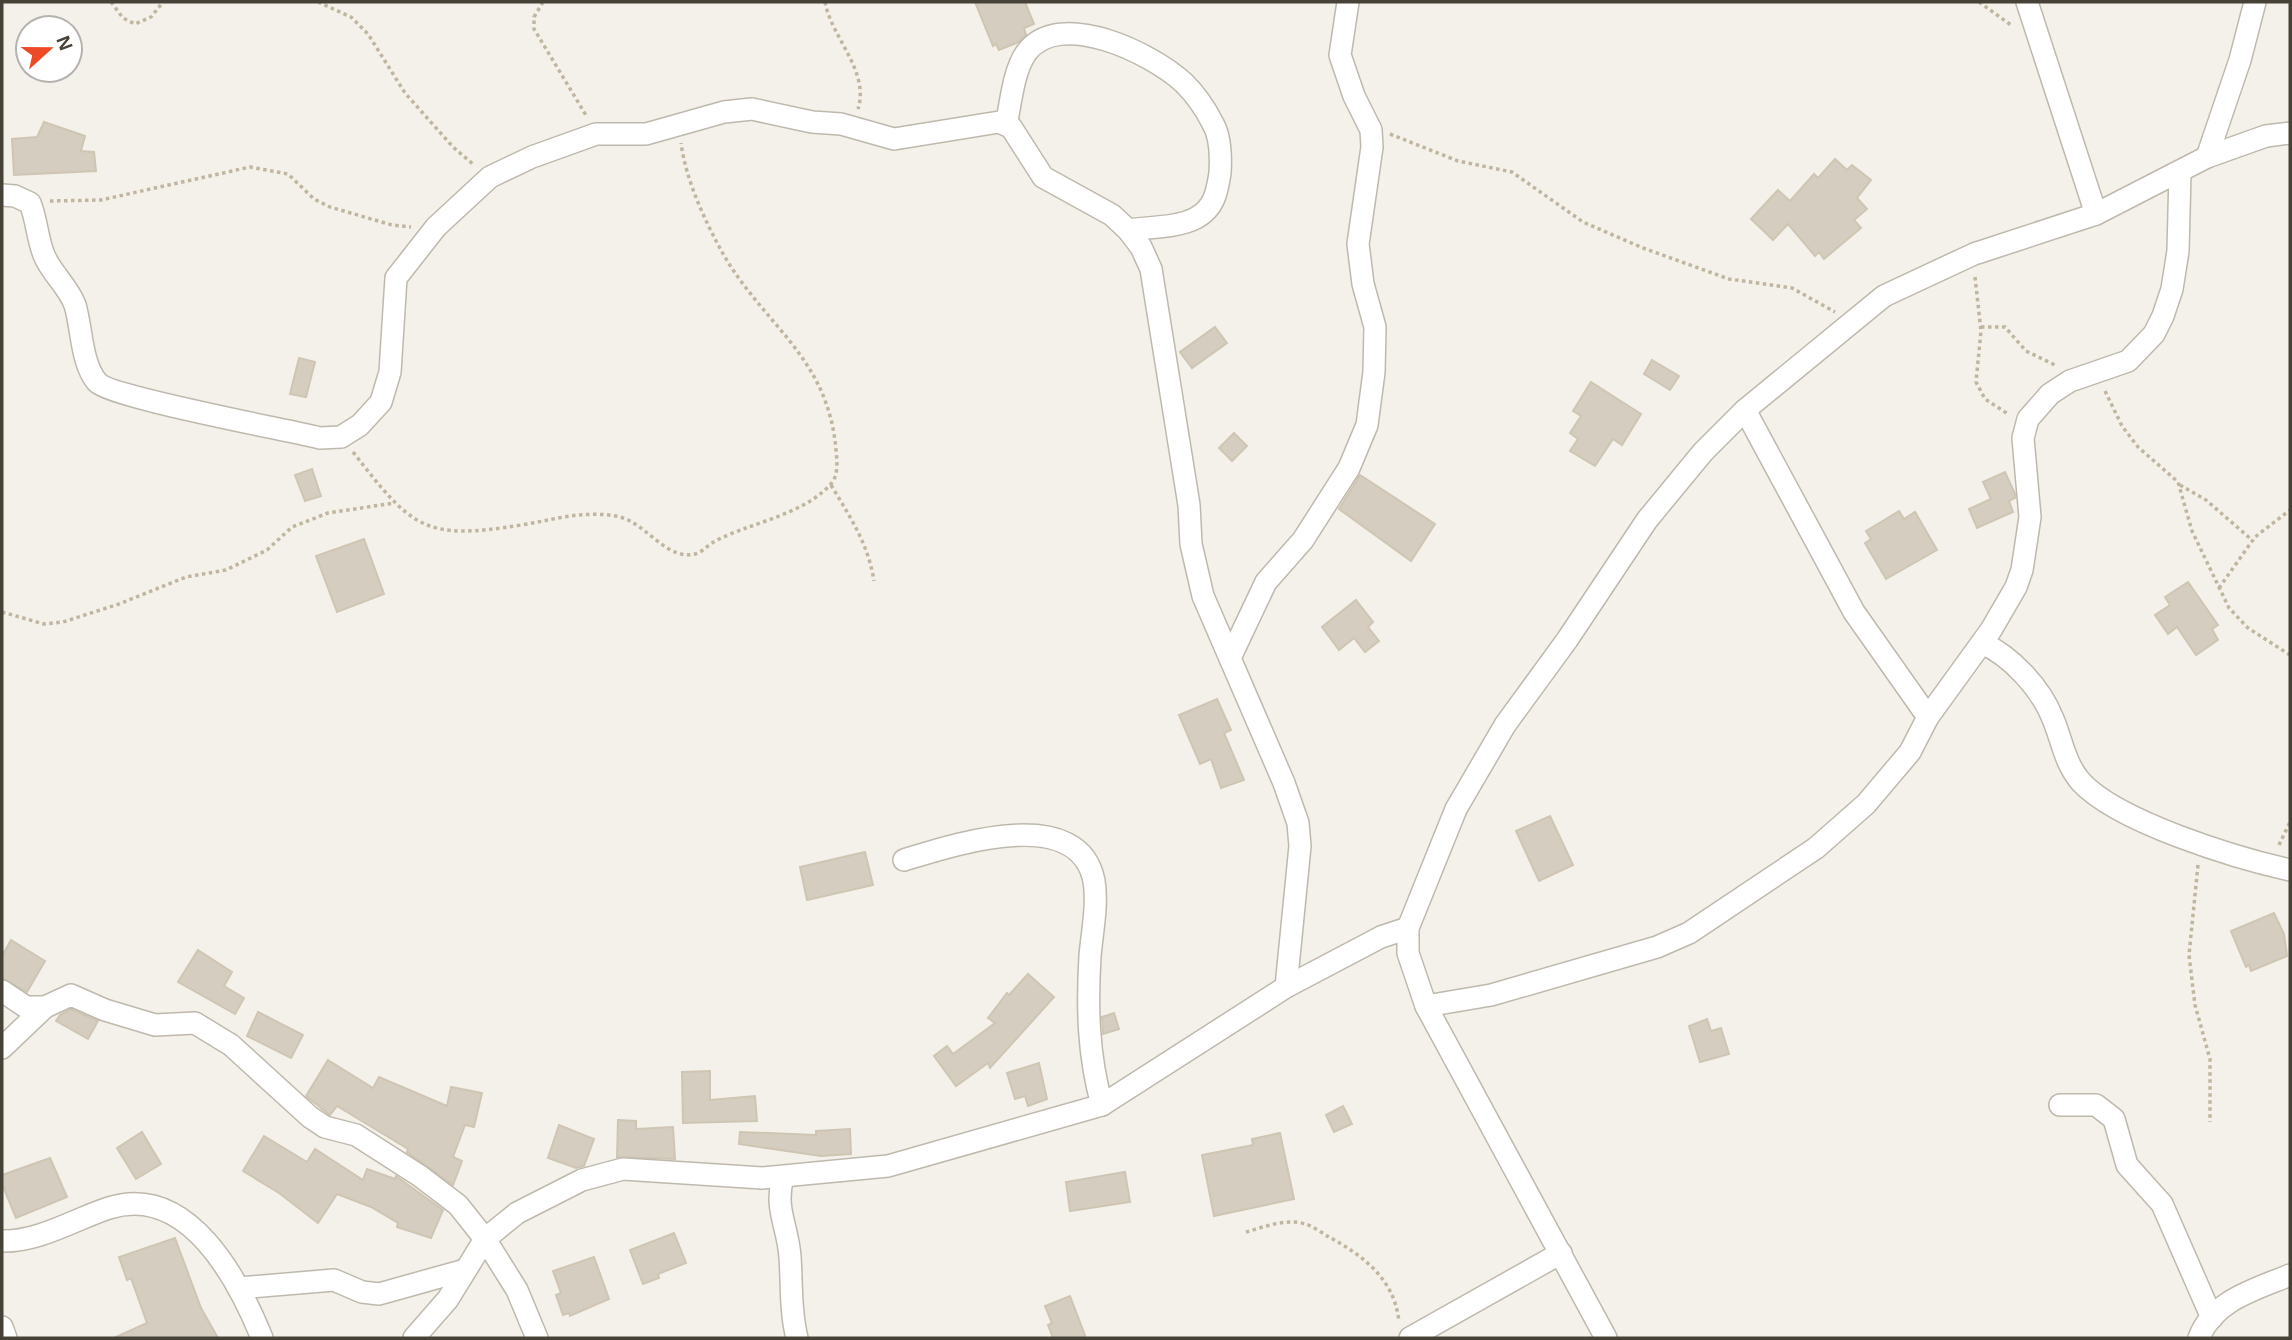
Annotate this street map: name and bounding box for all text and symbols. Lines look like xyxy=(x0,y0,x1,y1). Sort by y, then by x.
north arrow xyxy=(14,14,84,84)
text: N xyxy=(52,33,77,53)

